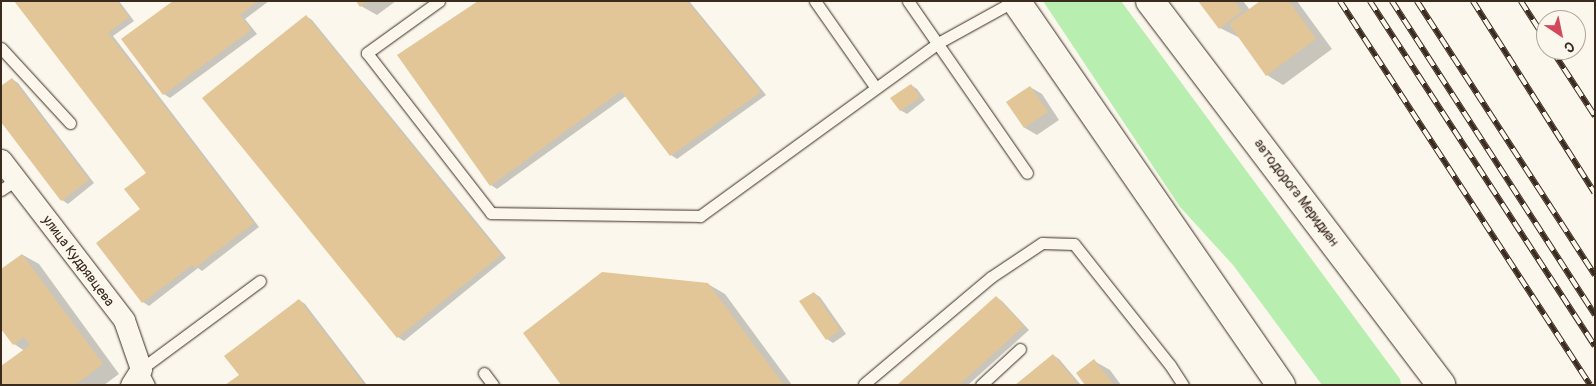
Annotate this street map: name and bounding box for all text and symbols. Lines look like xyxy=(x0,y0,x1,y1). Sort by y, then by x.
north arrow xyxy=(1536,10,1586,60)
text: С xyxy=(1561,38,1577,56)
street label: автодорога Меридиан xyxy=(1250,136,1342,250)
street label: улица Кудрявцева xyxy=(38,212,118,310)

